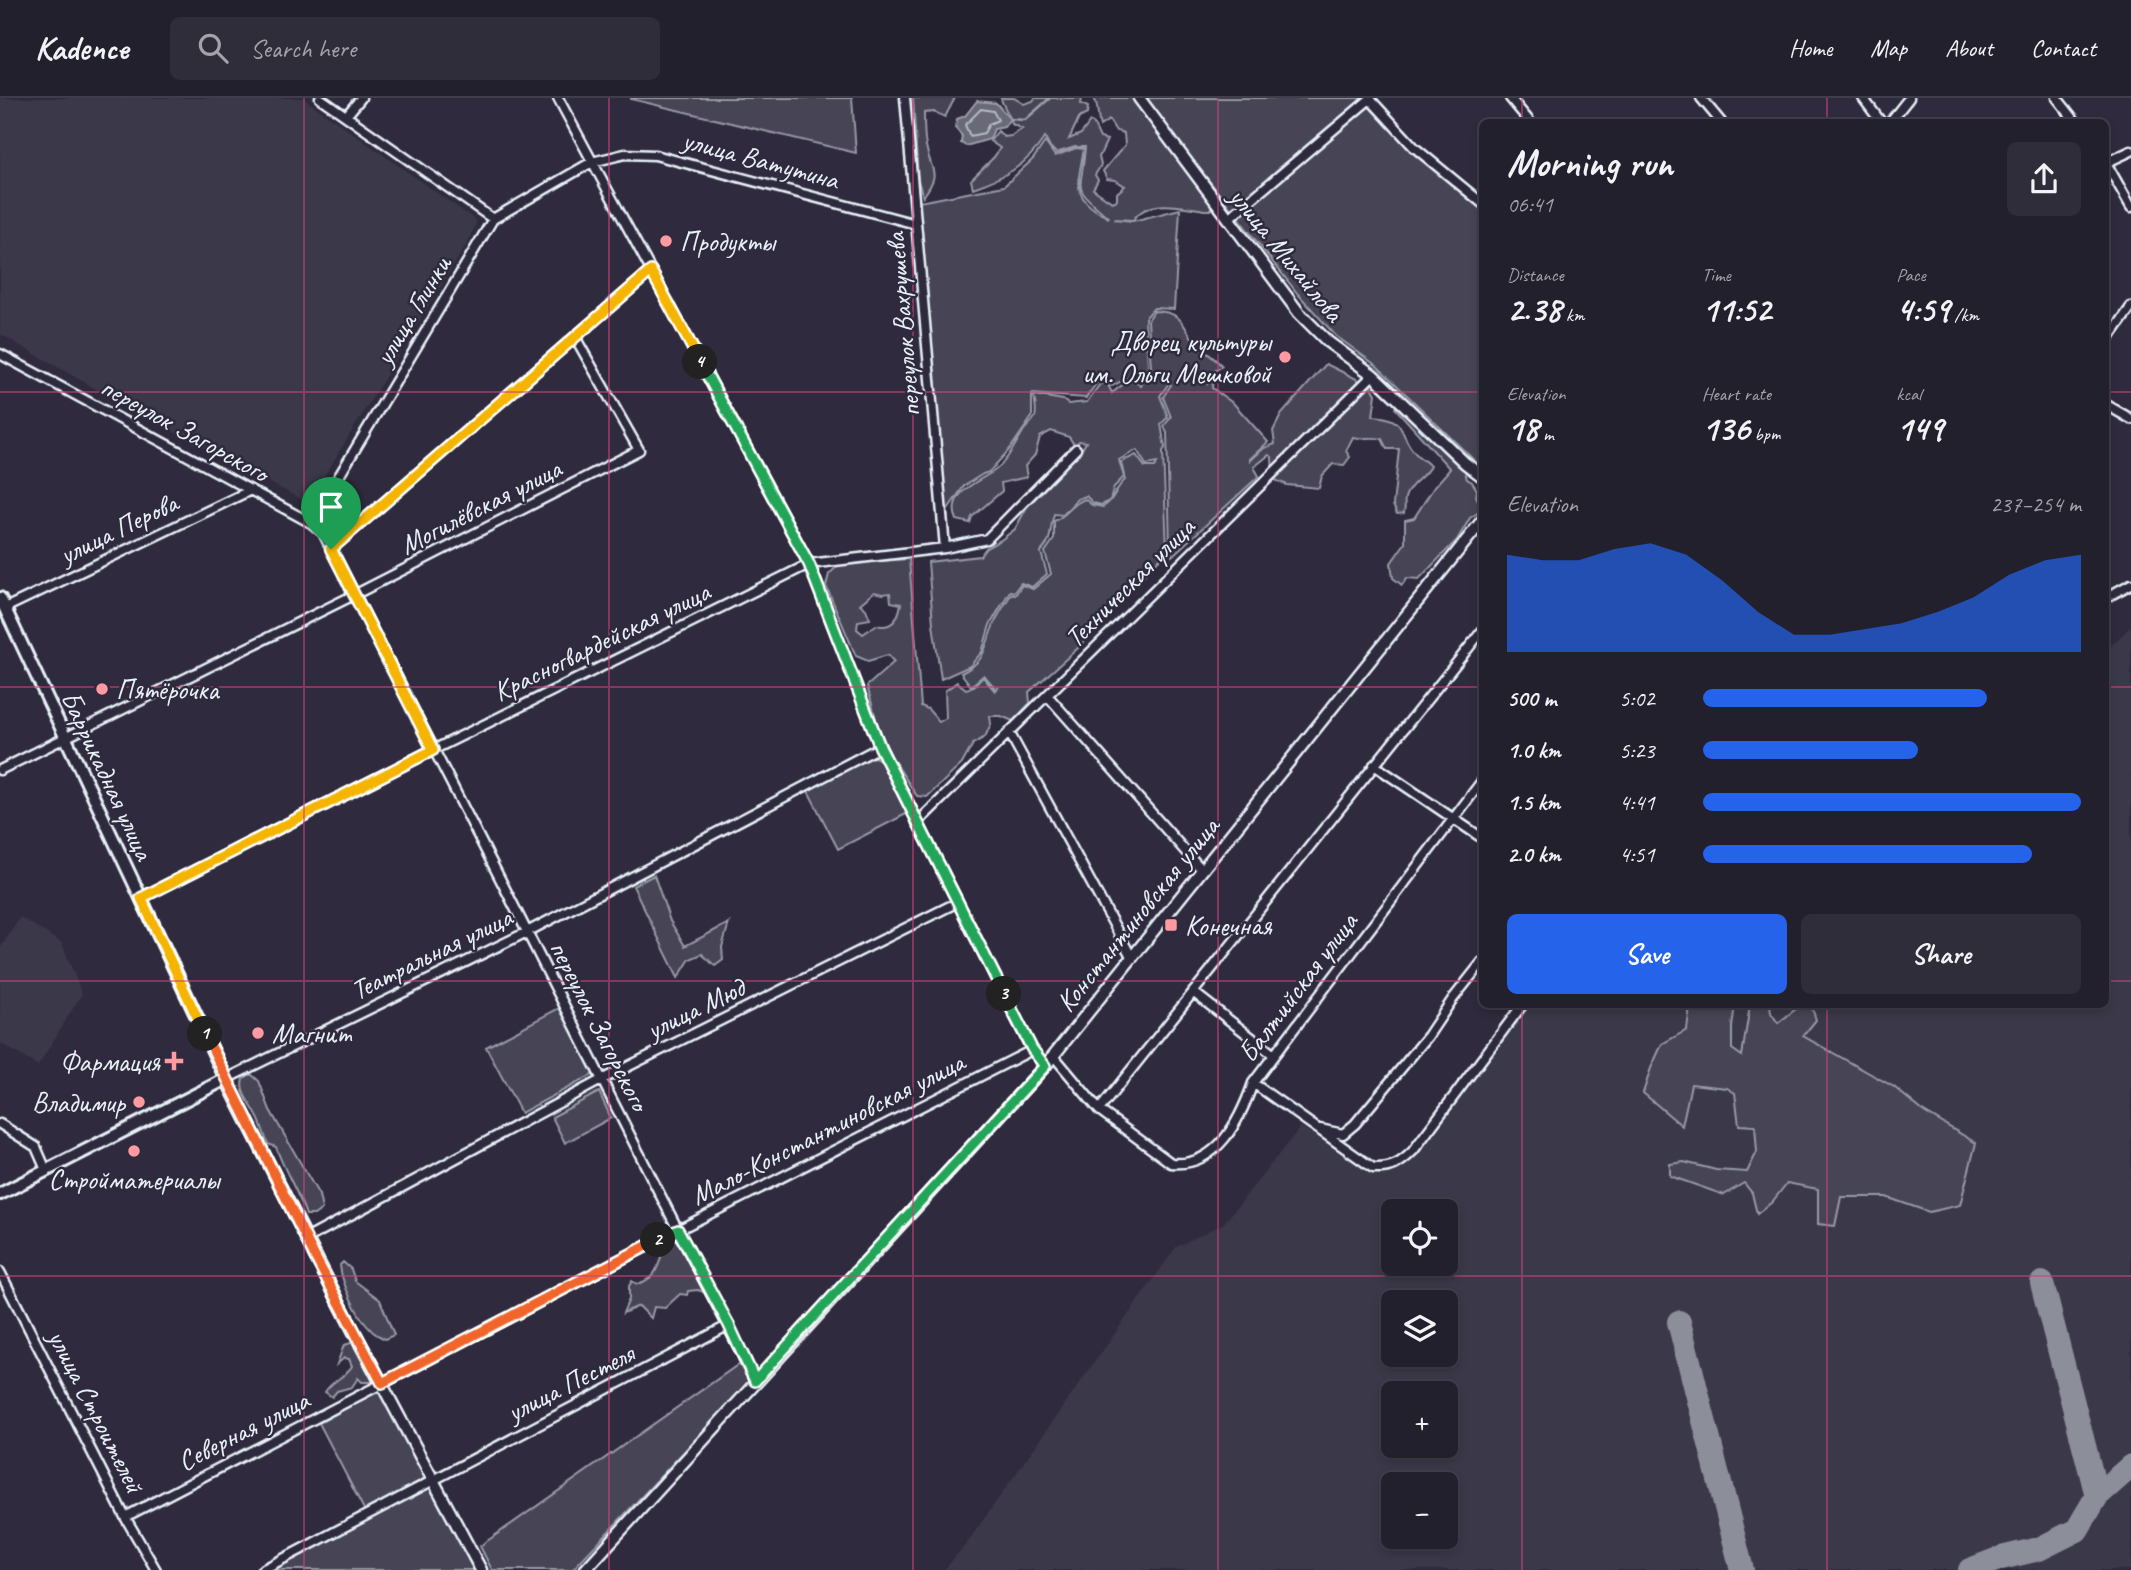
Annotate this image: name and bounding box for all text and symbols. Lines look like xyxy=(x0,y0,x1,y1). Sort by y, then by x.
search box xyxy=(170,17,660,80)
text: Kadence xyxy=(35,27,128,69)
icon: search xyxy=(194,29,232,67)
text: Search here xyxy=(250,32,356,65)
text: Home xyxy=(1789,33,1832,63)
text: Map xyxy=(1870,33,1907,63)
text: About xyxy=(1945,33,1993,63)
text: Contact xyxy=(2031,33,2096,63)
street label: улица Ватутина xyxy=(677,121,844,198)
text: Morning run xyxy=(1507,140,1673,187)
button: share xyxy=(2007,142,2081,216)
street label: улица Михайлова xyxy=(1220,178,1353,330)
text: 06:41 xyxy=(1507,190,1553,219)
place label: Продукты xyxy=(680,224,777,259)
street label: переулок Вахрушева xyxy=(877,230,928,418)
marker: Продукты xyxy=(658,233,674,249)
street label: улица Глинки xyxy=(365,248,460,373)
text: Distance xyxy=(1507,263,1564,287)
text: Time xyxy=(1702,263,1731,287)
text: Pace xyxy=(1896,263,1926,287)
text: 2.38 xyxy=(1507,287,1561,332)
text: 11:52 xyxy=(1702,287,1771,332)
text: 4:59 xyxy=(1896,287,1950,332)
text: km xyxy=(1561,303,1584,327)
text: /km xyxy=(1950,303,1979,327)
place label: Дворец культуры им. Ольги Мешковой xyxy=(1082,324,1273,391)
pin: 4 xyxy=(682,344,718,380)
text: 4 xyxy=(695,349,704,373)
marker: Дворец культуры им. Ольги Мешковой xyxy=(1277,349,1293,365)
street label: переулок Загорского xyxy=(95,369,278,491)
text: Elevation xyxy=(1507,382,1565,406)
text: Heart rate xyxy=(1702,382,1771,406)
text: kcal xyxy=(1896,382,1921,406)
text: 18 xyxy=(1507,406,1539,451)
text: 136 xyxy=(1702,406,1750,451)
text: 149 xyxy=(1896,406,1943,451)
text: m xyxy=(1539,422,1554,446)
text: bpm xyxy=(1750,422,1780,446)
street label: Могилёвская улица xyxy=(394,450,568,562)
pin xyxy=(301,477,361,549)
street label: улица Перова xyxy=(52,484,185,573)
icon: arrive xyxy=(312,488,350,526)
text: Elevation xyxy=(1507,490,1578,519)
text: 237–254 m xyxy=(1990,490,2081,519)
street label: Техническая улица xyxy=(1057,509,1203,655)
street label: Красногвардейская улица xyxy=(487,573,717,709)
place label: Пятёрочка xyxy=(116,672,220,707)
marker: Пятёрочка xyxy=(94,681,110,697)
text: 500 m xyxy=(1507,684,1556,713)
text: 5:02 xyxy=(1619,684,1655,713)
street label: Баррикадная улица xyxy=(53,685,163,867)
text: 1.0 km xyxy=(1507,736,1561,765)
text: 5:23 xyxy=(1619,736,1655,765)
text: 1.5 km xyxy=(1507,788,1560,817)
text: 4:41 xyxy=(1619,788,1655,817)
street label: Константиновская улица xyxy=(1048,808,1228,1019)
text: 2.0 km xyxy=(1507,840,1561,869)
text: 4:51 xyxy=(1619,840,1655,869)
street label: Театральная улица xyxy=(345,899,519,1008)
street label: Балтийская улица xyxy=(1230,904,1366,1069)
place label: Конечная xyxy=(1185,908,1272,943)
button: Save xyxy=(1507,914,1787,994)
button: Share xyxy=(1801,914,2081,994)
marker: Конечная xyxy=(1163,917,1179,933)
street label: переулок Загорского xyxy=(542,934,659,1119)
street label: улица Мюд xyxy=(639,969,752,1048)
pin: 3 xyxy=(986,976,1021,1012)
text: 3 xyxy=(999,981,1008,1005)
pin: 1 xyxy=(188,1016,222,1052)
place label: Магнит xyxy=(272,1016,353,1051)
text: 1 xyxy=(200,1021,209,1045)
marker: Магнит xyxy=(250,1025,266,1041)
street label: Мало-Константиновская улица xyxy=(684,1043,972,1213)
place label: Фармация xyxy=(60,1044,161,1079)
marker: Фармация xyxy=(166,1053,182,1069)
place label: Владимир xyxy=(32,1085,126,1120)
marker: Владимир xyxy=(131,1094,147,1110)
marker: Стройматериалы xyxy=(126,1143,142,1159)
place label: Стройматериалы xyxy=(49,1162,222,1197)
map controls xyxy=(1381,1199,1458,1549)
button: locate xyxy=(1381,1199,1458,1276)
pin: 2 xyxy=(640,1222,676,1258)
text: 2 xyxy=(653,1227,662,1251)
button: layers xyxy=(1381,1290,1458,1367)
street label: улица Строителей xyxy=(40,1322,153,1500)
street label: улица Пестеля xyxy=(499,1334,642,1430)
button: + xyxy=(1381,1381,1458,1458)
street label: Северная улица xyxy=(172,1382,316,1479)
button: − xyxy=(1381,1472,1458,1549)

